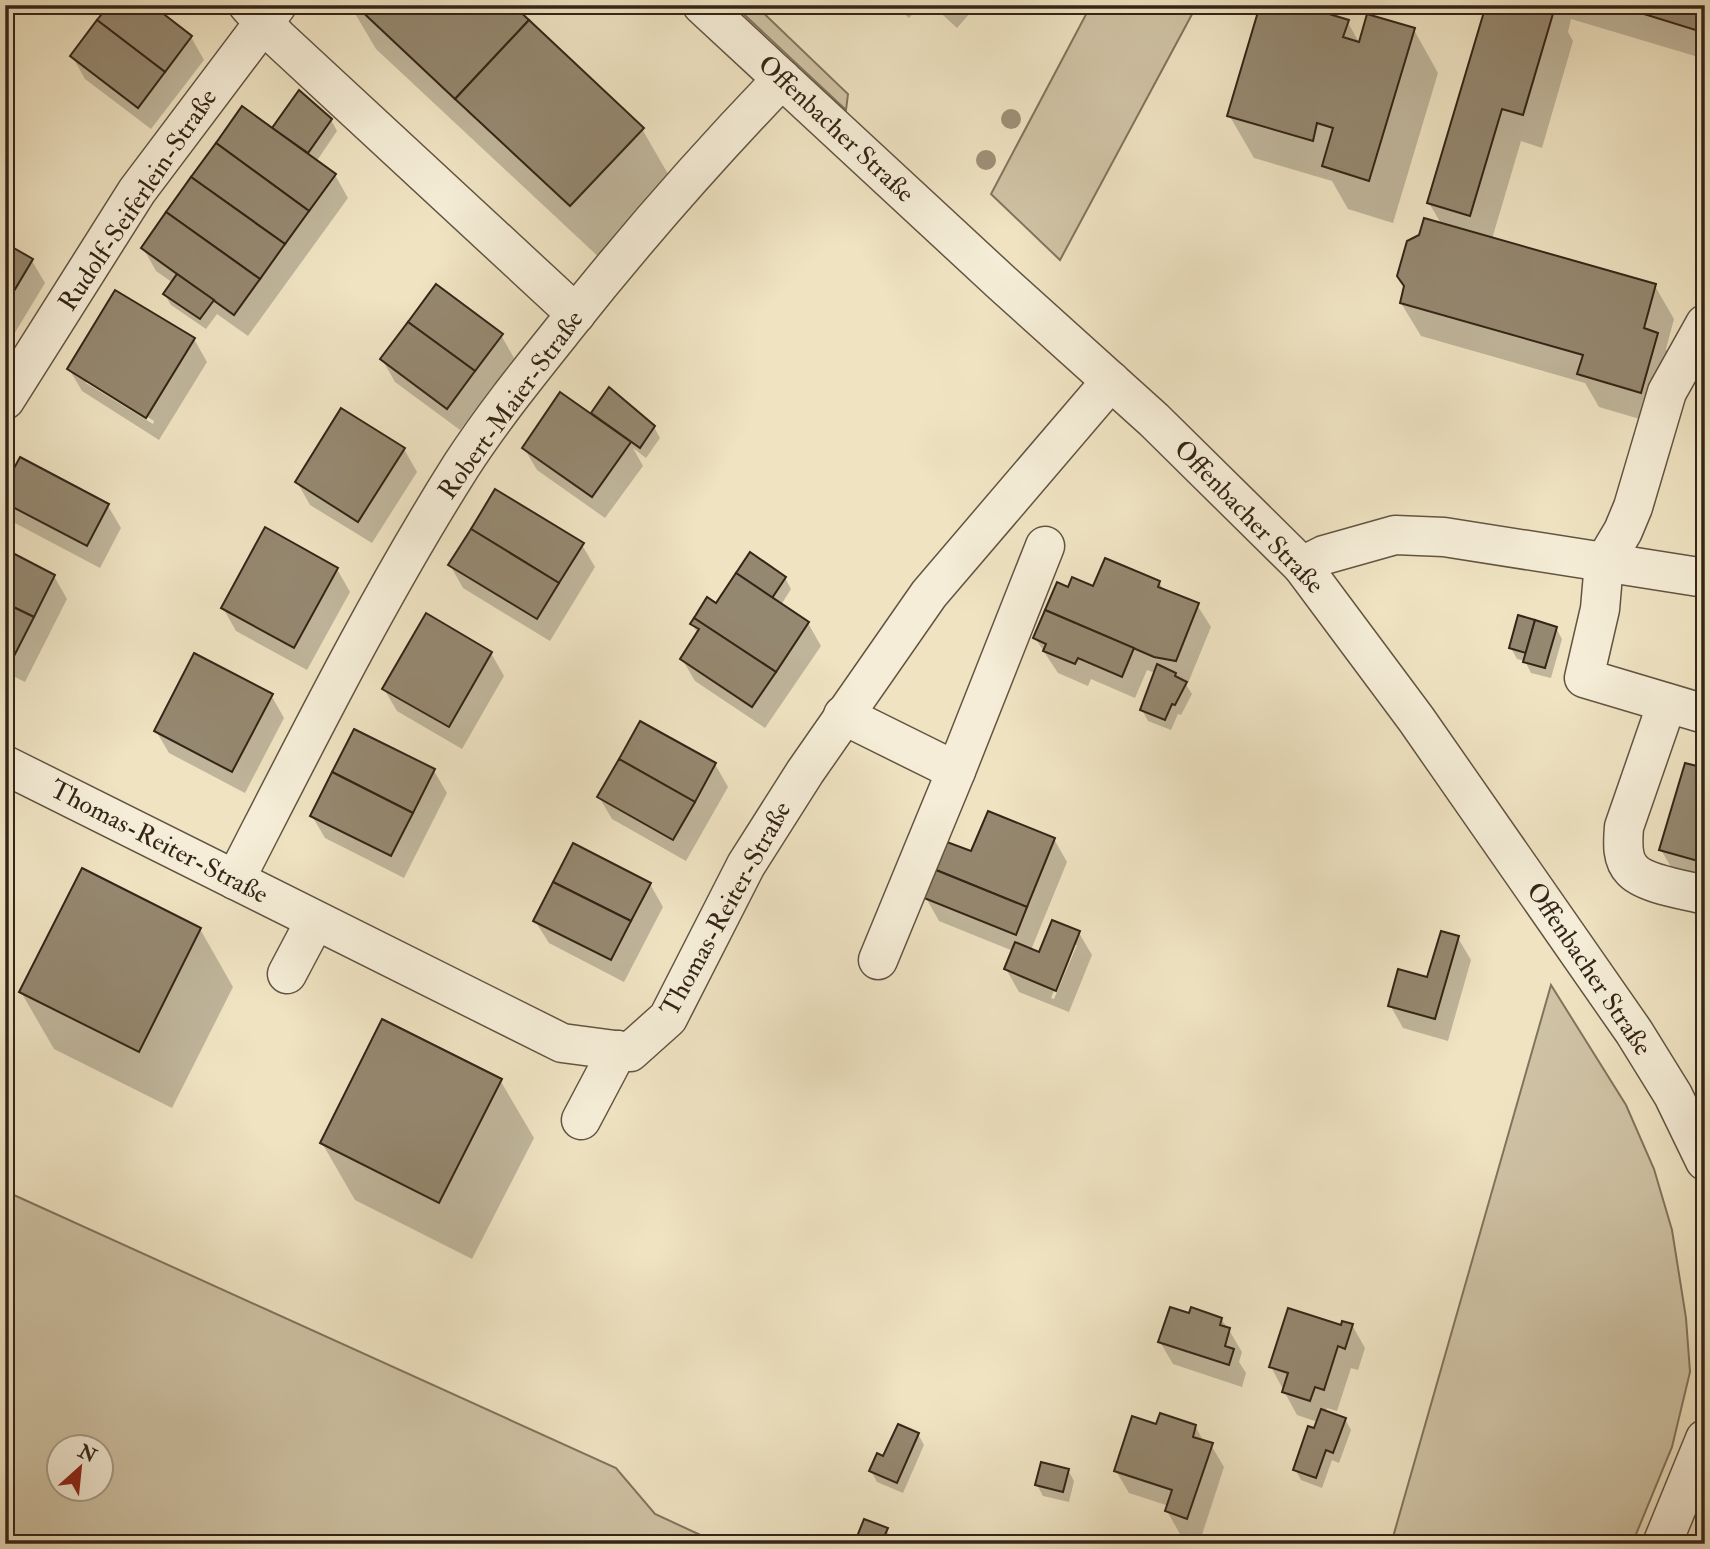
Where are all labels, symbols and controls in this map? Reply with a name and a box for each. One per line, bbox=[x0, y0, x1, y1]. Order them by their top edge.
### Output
street label: Offenbacher Straße bbox=[751, 48, 921, 210]
street label: Rudolf-Seiferlein-Straße bbox=[52, 83, 224, 317]
street label: Robert-Maier-Straße bbox=[432, 304, 590, 506]
street label: Offenbacher Straße bbox=[1167, 433, 1331, 601]
street label: Thomas-Reiter-Straße bbox=[45, 773, 273, 911]
street label: Thomas-Reiter-Straße bbox=[654, 796, 798, 1022]
street label: Offenbacher Straße bbox=[1519, 876, 1659, 1062]
north arrow bbox=[46, 1434, 116, 1504]
text: N bbox=[73, 1439, 101, 1469]

